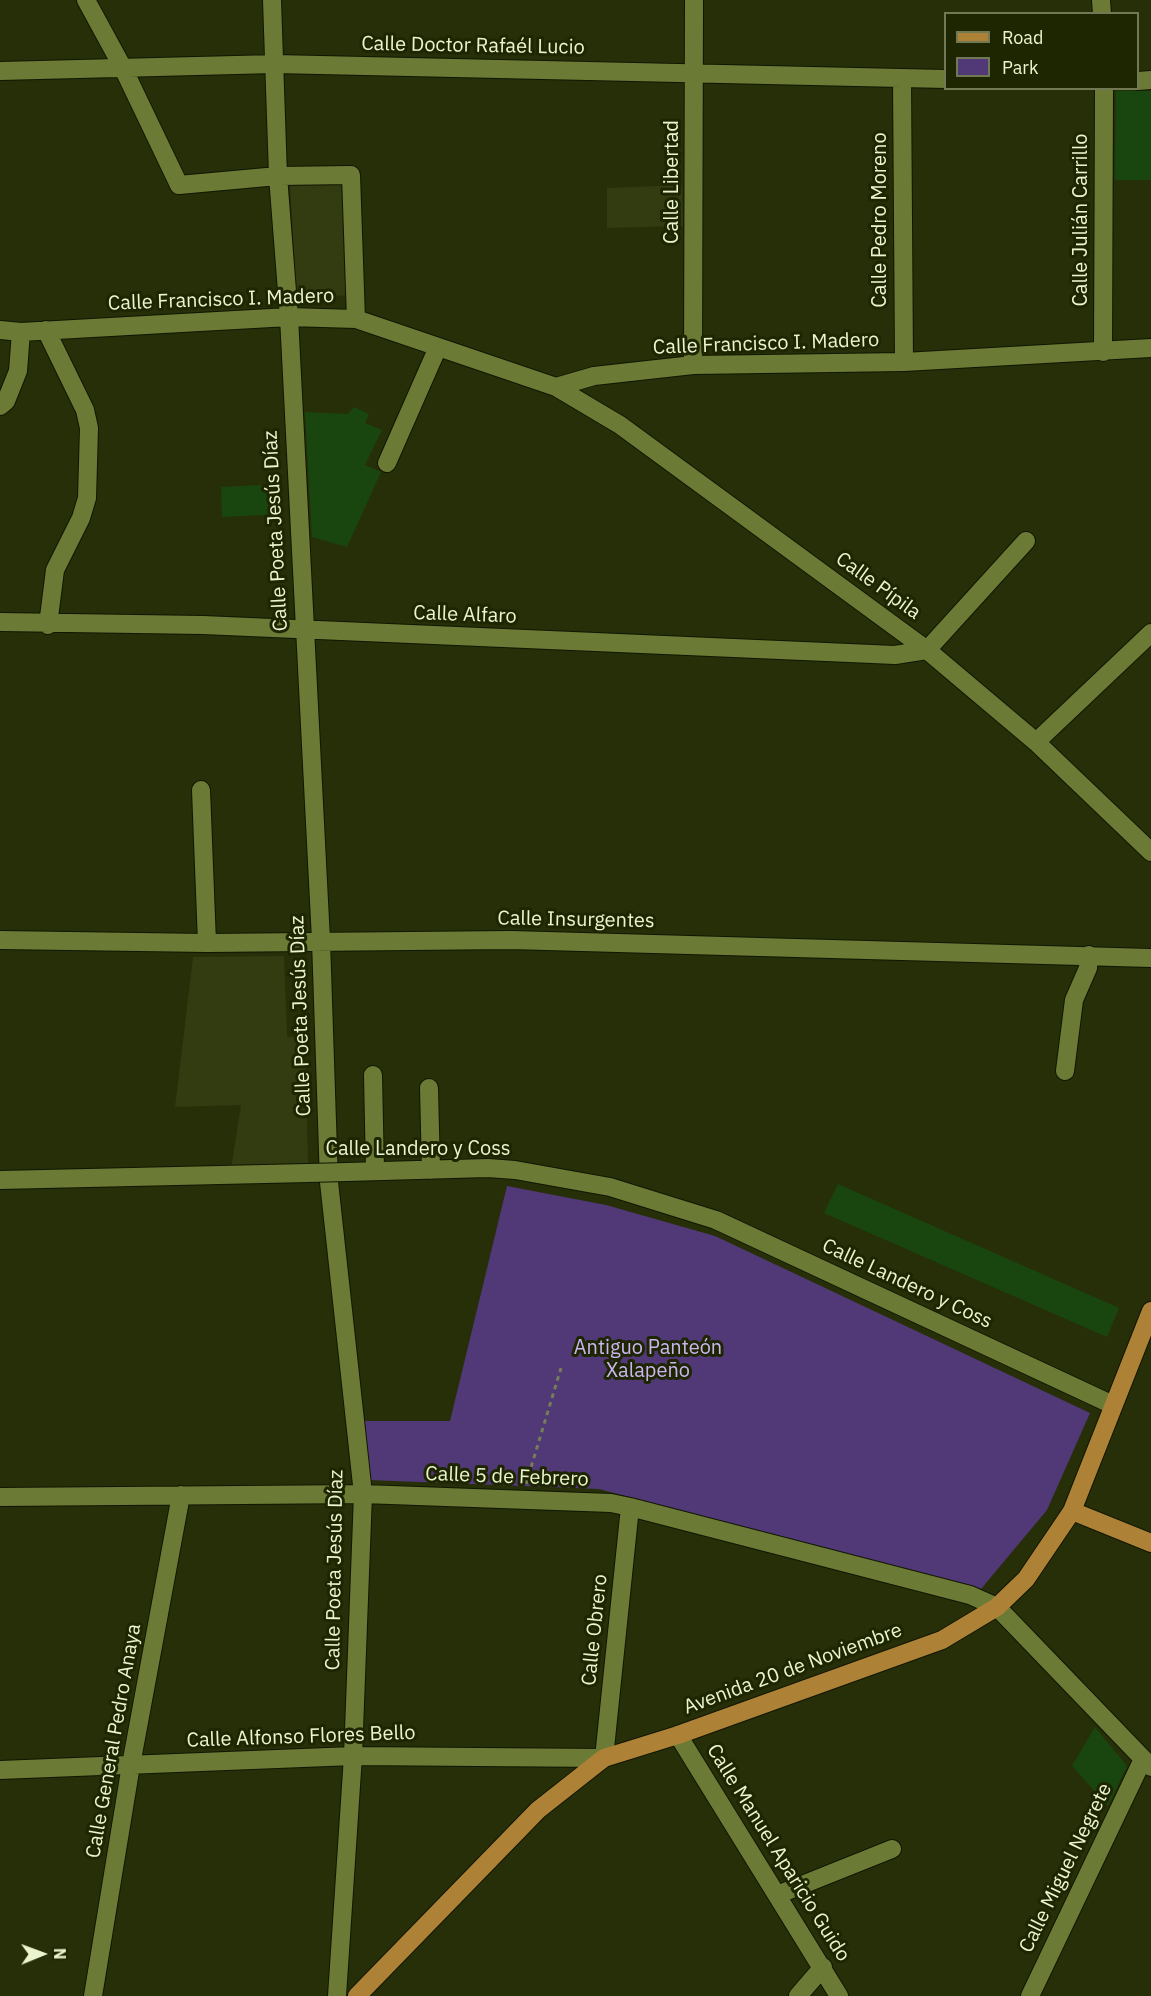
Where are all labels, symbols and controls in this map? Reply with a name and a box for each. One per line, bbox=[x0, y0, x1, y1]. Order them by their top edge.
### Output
legend bbox=[944, 12, 1139, 90]
text: Road bbox=[1002, 26, 1043, 49]
street label: Calle Doctor Rafaél Lucio bbox=[361, 32, 585, 60]
text: Park bbox=[1002, 56, 1038, 79]
street label: Calle Libertad bbox=[660, 120, 684, 244]
street label: Calle Pedro Moreno bbox=[868, 132, 892, 308]
street label: Calle Julián Carrillo bbox=[1069, 133, 1093, 307]
street label: Calle Francisco I. Madero bbox=[107, 284, 335, 316]
street label: Calle Francisco I. Madero bbox=[652, 328, 880, 360]
street label: Calle Poeta Jesús Díaz bbox=[259, 430, 293, 632]
street label: Calle Pípila bbox=[831, 547, 925, 625]
street label: Calle Alfaro bbox=[413, 601, 517, 629]
street label: Calle Insurgentes bbox=[497, 907, 655, 933]
street label: Calle Poeta Jesús Díaz bbox=[285, 915, 317, 1117]
street label: Calle Landero y Coss bbox=[325, 1137, 511, 1161]
street label: Calle Landero y Coss bbox=[818, 1234, 996, 1334]
park label: Antiguo Panteón Xalapeño bbox=[574, 1336, 722, 1383]
street label: Calle 5 de Febrero bbox=[425, 1462, 589, 1492]
street label: Calle Poeta Jesús Díaz bbox=[321, 1469, 349, 1671]
street label: Calle Obrero bbox=[577, 1573, 613, 1687]
street label: Avenida 20 de Noviembre bbox=[680, 1618, 906, 1720]
street label: Calle General Pedro Anaya bbox=[82, 1622, 146, 1860]
street label: Calle Alfonso Flores Bello bbox=[186, 1721, 416, 1753]
street label: Calle Manuel Aparicio Guido bbox=[701, 1740, 855, 1966]
street label: Calle Miguel Negrete bbox=[1015, 1779, 1117, 1957]
north arrow bbox=[12, 1924, 72, 1984]
text: N bbox=[50, 1948, 70, 1960]

